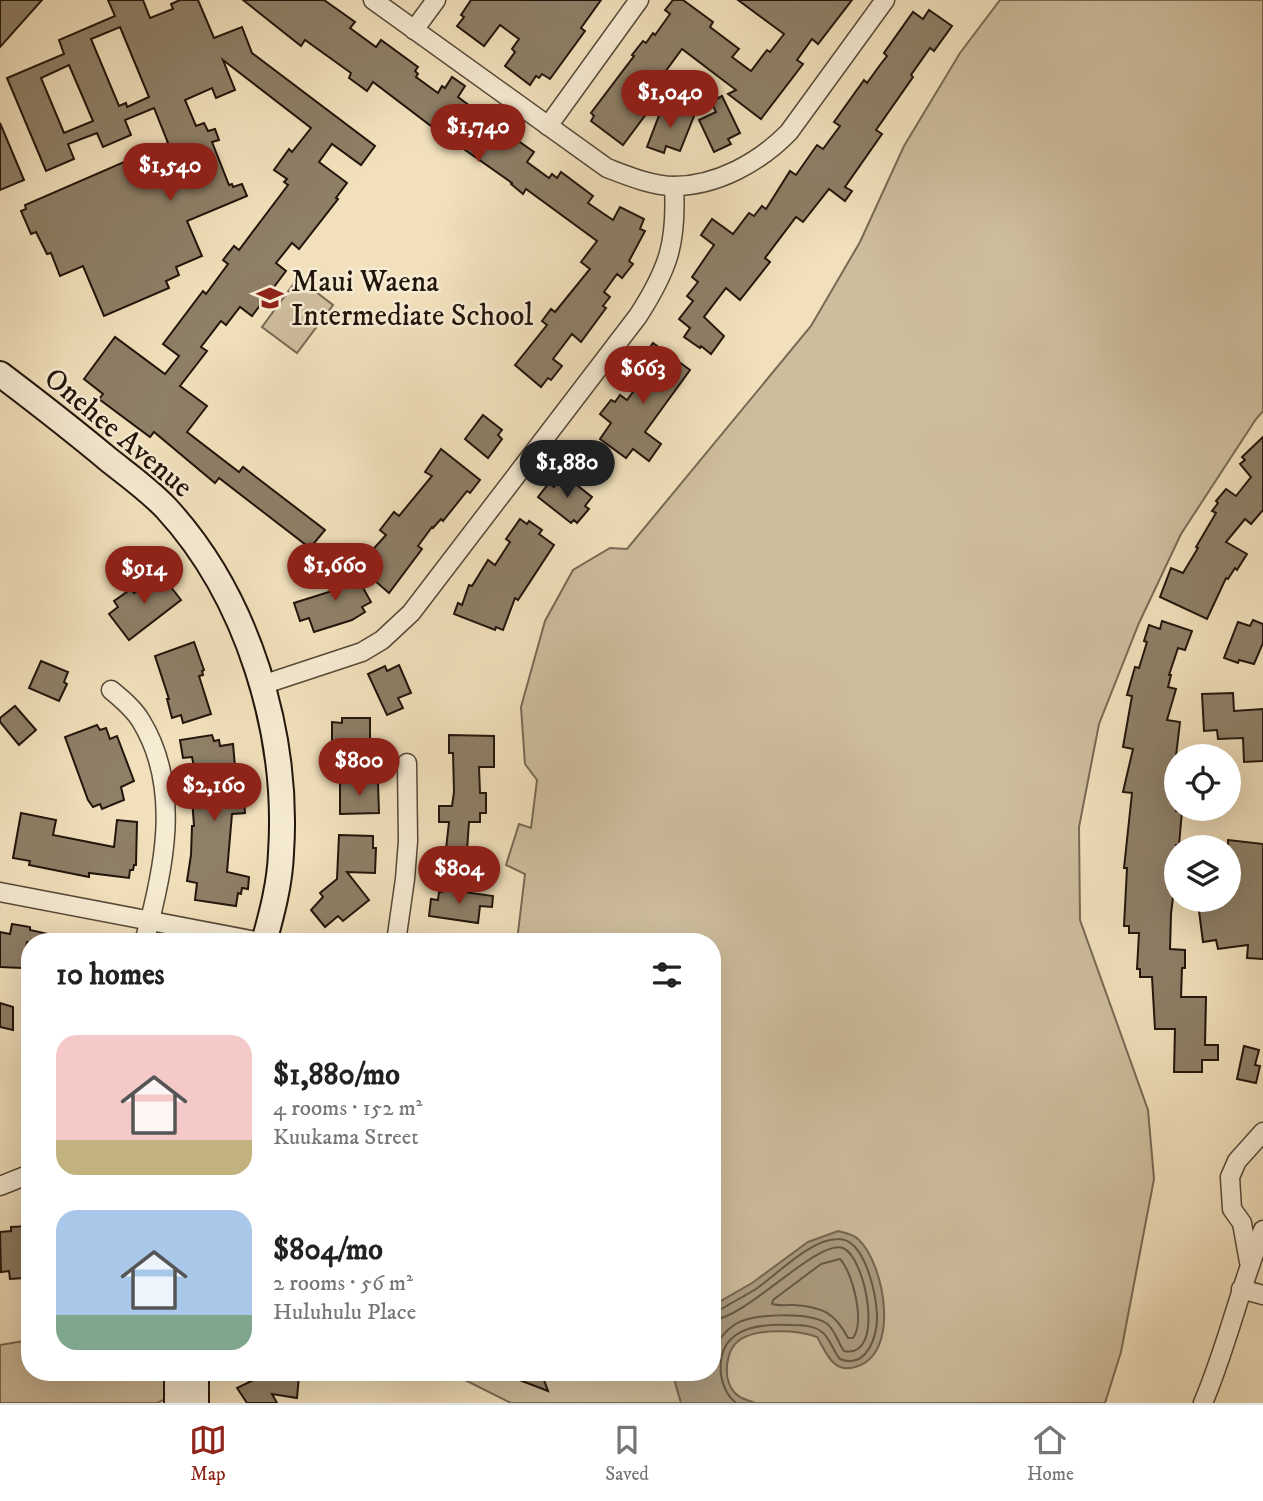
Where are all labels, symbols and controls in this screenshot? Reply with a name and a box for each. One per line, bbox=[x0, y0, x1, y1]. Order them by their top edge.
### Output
pin: $1,040 bbox=[613, 71, 727, 130]
text: $1,040 bbox=[637, 78, 703, 107]
pin: $1,740 bbox=[421, 104, 535, 164]
text: $1,740 bbox=[446, 112, 510, 141]
pin: $1,540 bbox=[113, 144, 227, 203]
text: $1,540 bbox=[139, 151, 201, 180]
place label: Maui Waena Intermediate School bbox=[291, 264, 533, 335]
school or university icon: Maui Waena Intermediate School bbox=[255, 283, 285, 313]
pin: $663 bbox=[602, 346, 684, 406]
text: $663 bbox=[620, 354, 666, 383]
street label: Onehee Avenue bbox=[36, 360, 200, 506]
pin: $1,880 bbox=[510, 440, 624, 500]
text: $1,880 bbox=[536, 448, 598, 477]
pin: $1,660 bbox=[278, 544, 392, 603]
pin: $914 bbox=[103, 546, 185, 606]
text: $1,660 bbox=[303, 551, 367, 580]
text: $914 bbox=[121, 554, 167, 583]
pin: $800 bbox=[318, 738, 400, 798]
map controls bbox=[1164, 744, 1241, 912]
button: locate bbox=[1164, 744, 1241, 821]
text: $800 bbox=[335, 746, 383, 775]
pin: $2,160 bbox=[157, 764, 271, 823]
text: $2,160 bbox=[183, 771, 246, 800]
button: layers bbox=[1164, 835, 1241, 912]
pin: $804 bbox=[418, 846, 500, 906]
text: $804 bbox=[434, 854, 484, 883]
icon: filters bbox=[648, 956, 686, 994]
text: 10 homes bbox=[56, 957, 165, 994]
text: $1,880/mo bbox=[273, 1057, 400, 1094]
icon: home bbox=[112, 1063, 196, 1147]
text: 4 rooms · 152 m² bbox=[273, 1094, 422, 1123]
text: Kuukama Street bbox=[273, 1123, 419, 1152]
text: $804/mo bbox=[273, 1232, 383, 1269]
icon: home bbox=[112, 1238, 196, 1322]
text: 2 rooms · 56 m² bbox=[273, 1269, 413, 1298]
text: Huluhulu Place bbox=[273, 1298, 416, 1327]
tab: Map bbox=[189, 1421, 227, 1486]
tab: Saved bbox=[605, 1421, 649, 1486]
tab: Home bbox=[1027, 1421, 1074, 1486]

